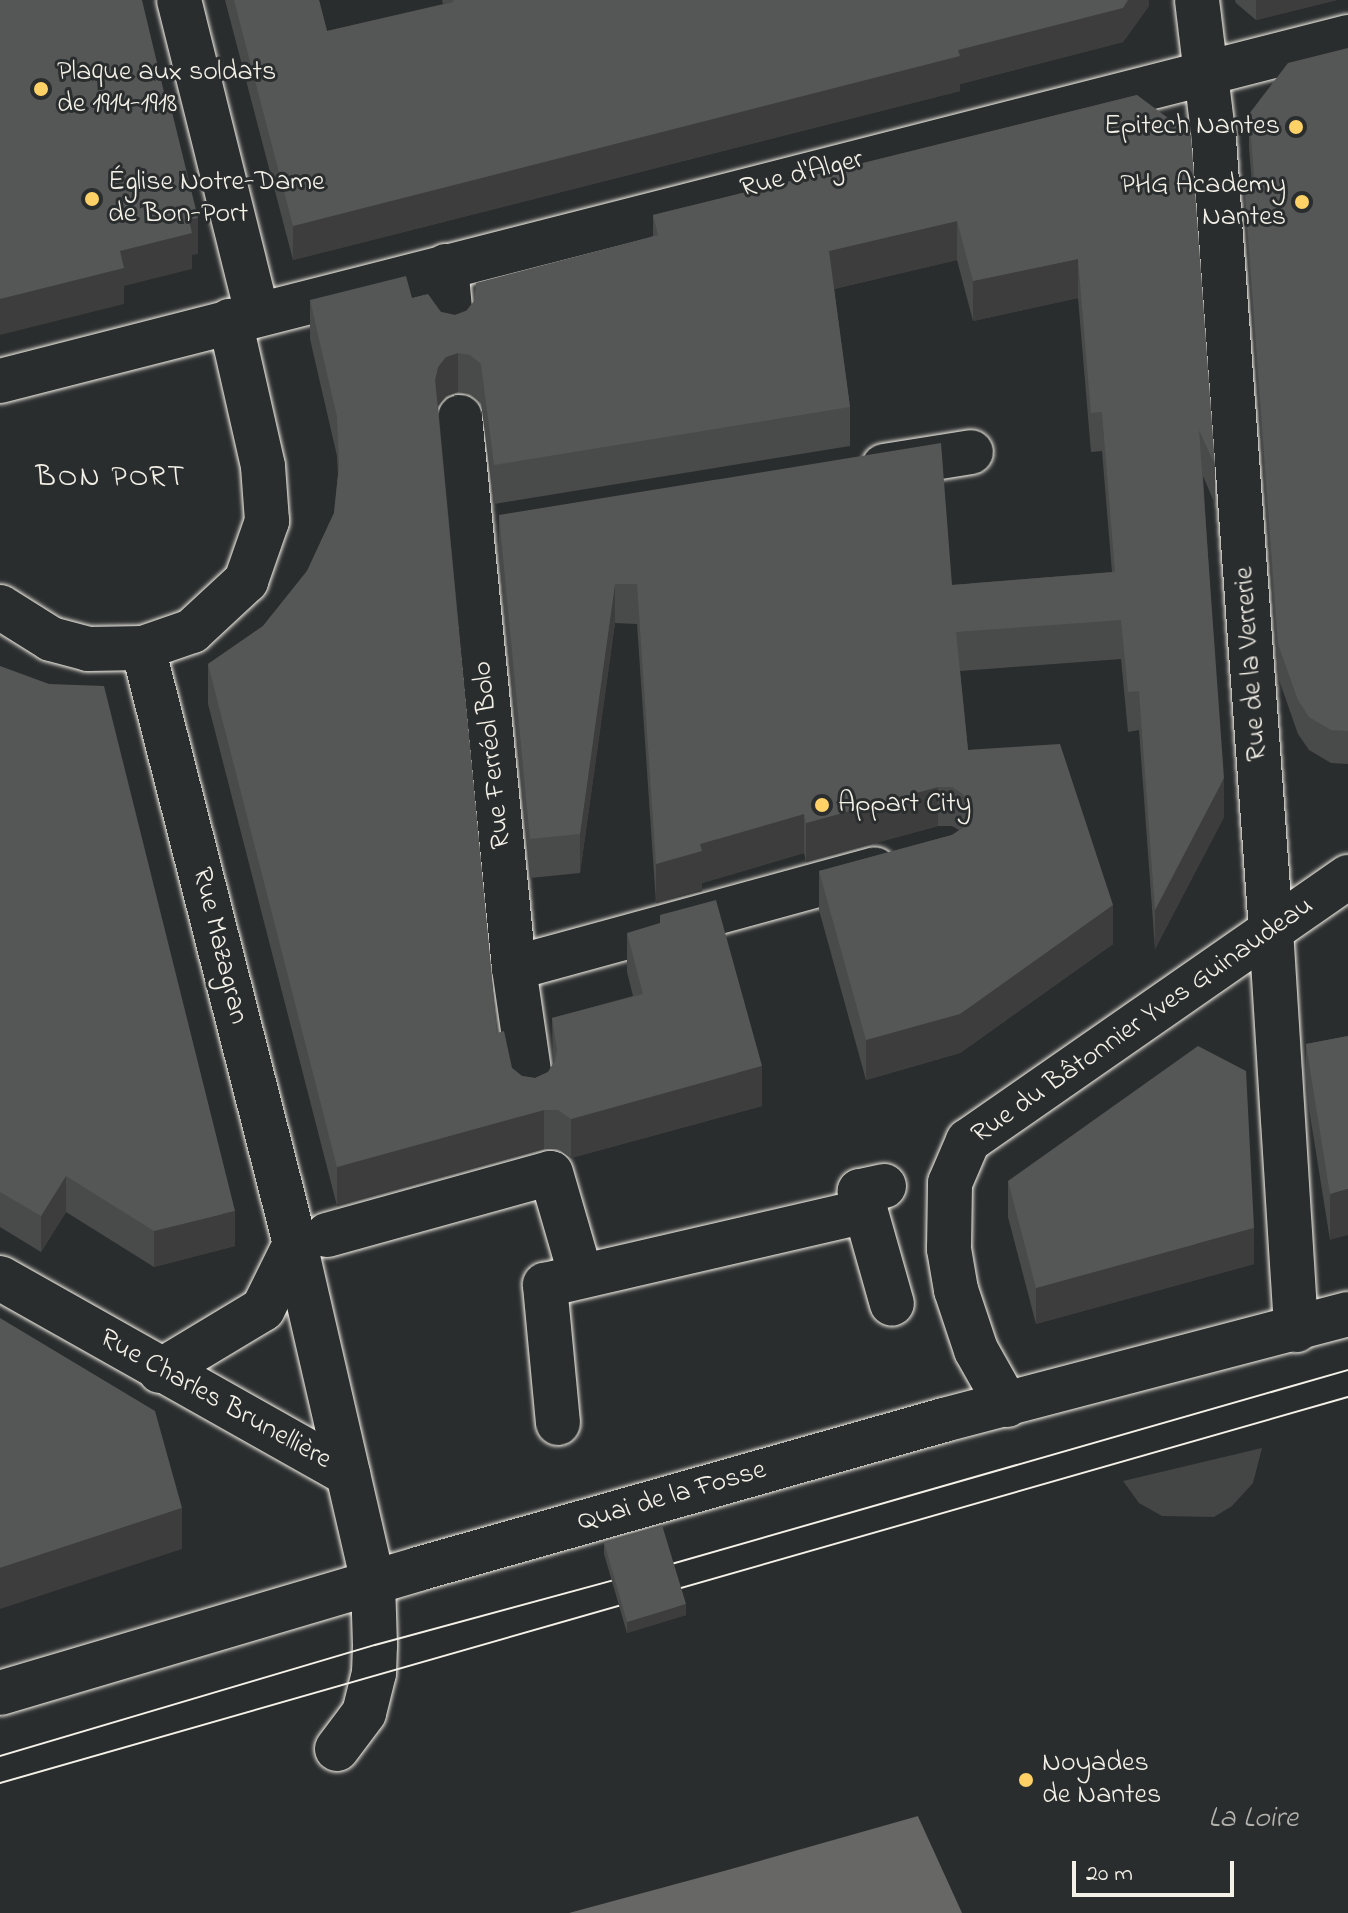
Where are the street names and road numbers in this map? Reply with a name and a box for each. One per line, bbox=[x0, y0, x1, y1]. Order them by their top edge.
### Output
street label: Rue d'Alger bbox=[737, 144, 867, 206]
street label: Rue de la Verrerie bbox=[1228, 566, 1276, 762]
street label: Rue Ferréol Bolo bbox=[466, 659, 520, 851]
street label: Rue Mazagran bbox=[183, 864, 255, 1028]
street label: Rue du Bâtonnier Yves Guinaudeau bbox=[966, 890, 1320, 1152]
street label: Rue Charles Brunellière bbox=[93, 1322, 337, 1478]
street label: Quai de la Fosse bbox=[574, 1454, 770, 1540]

